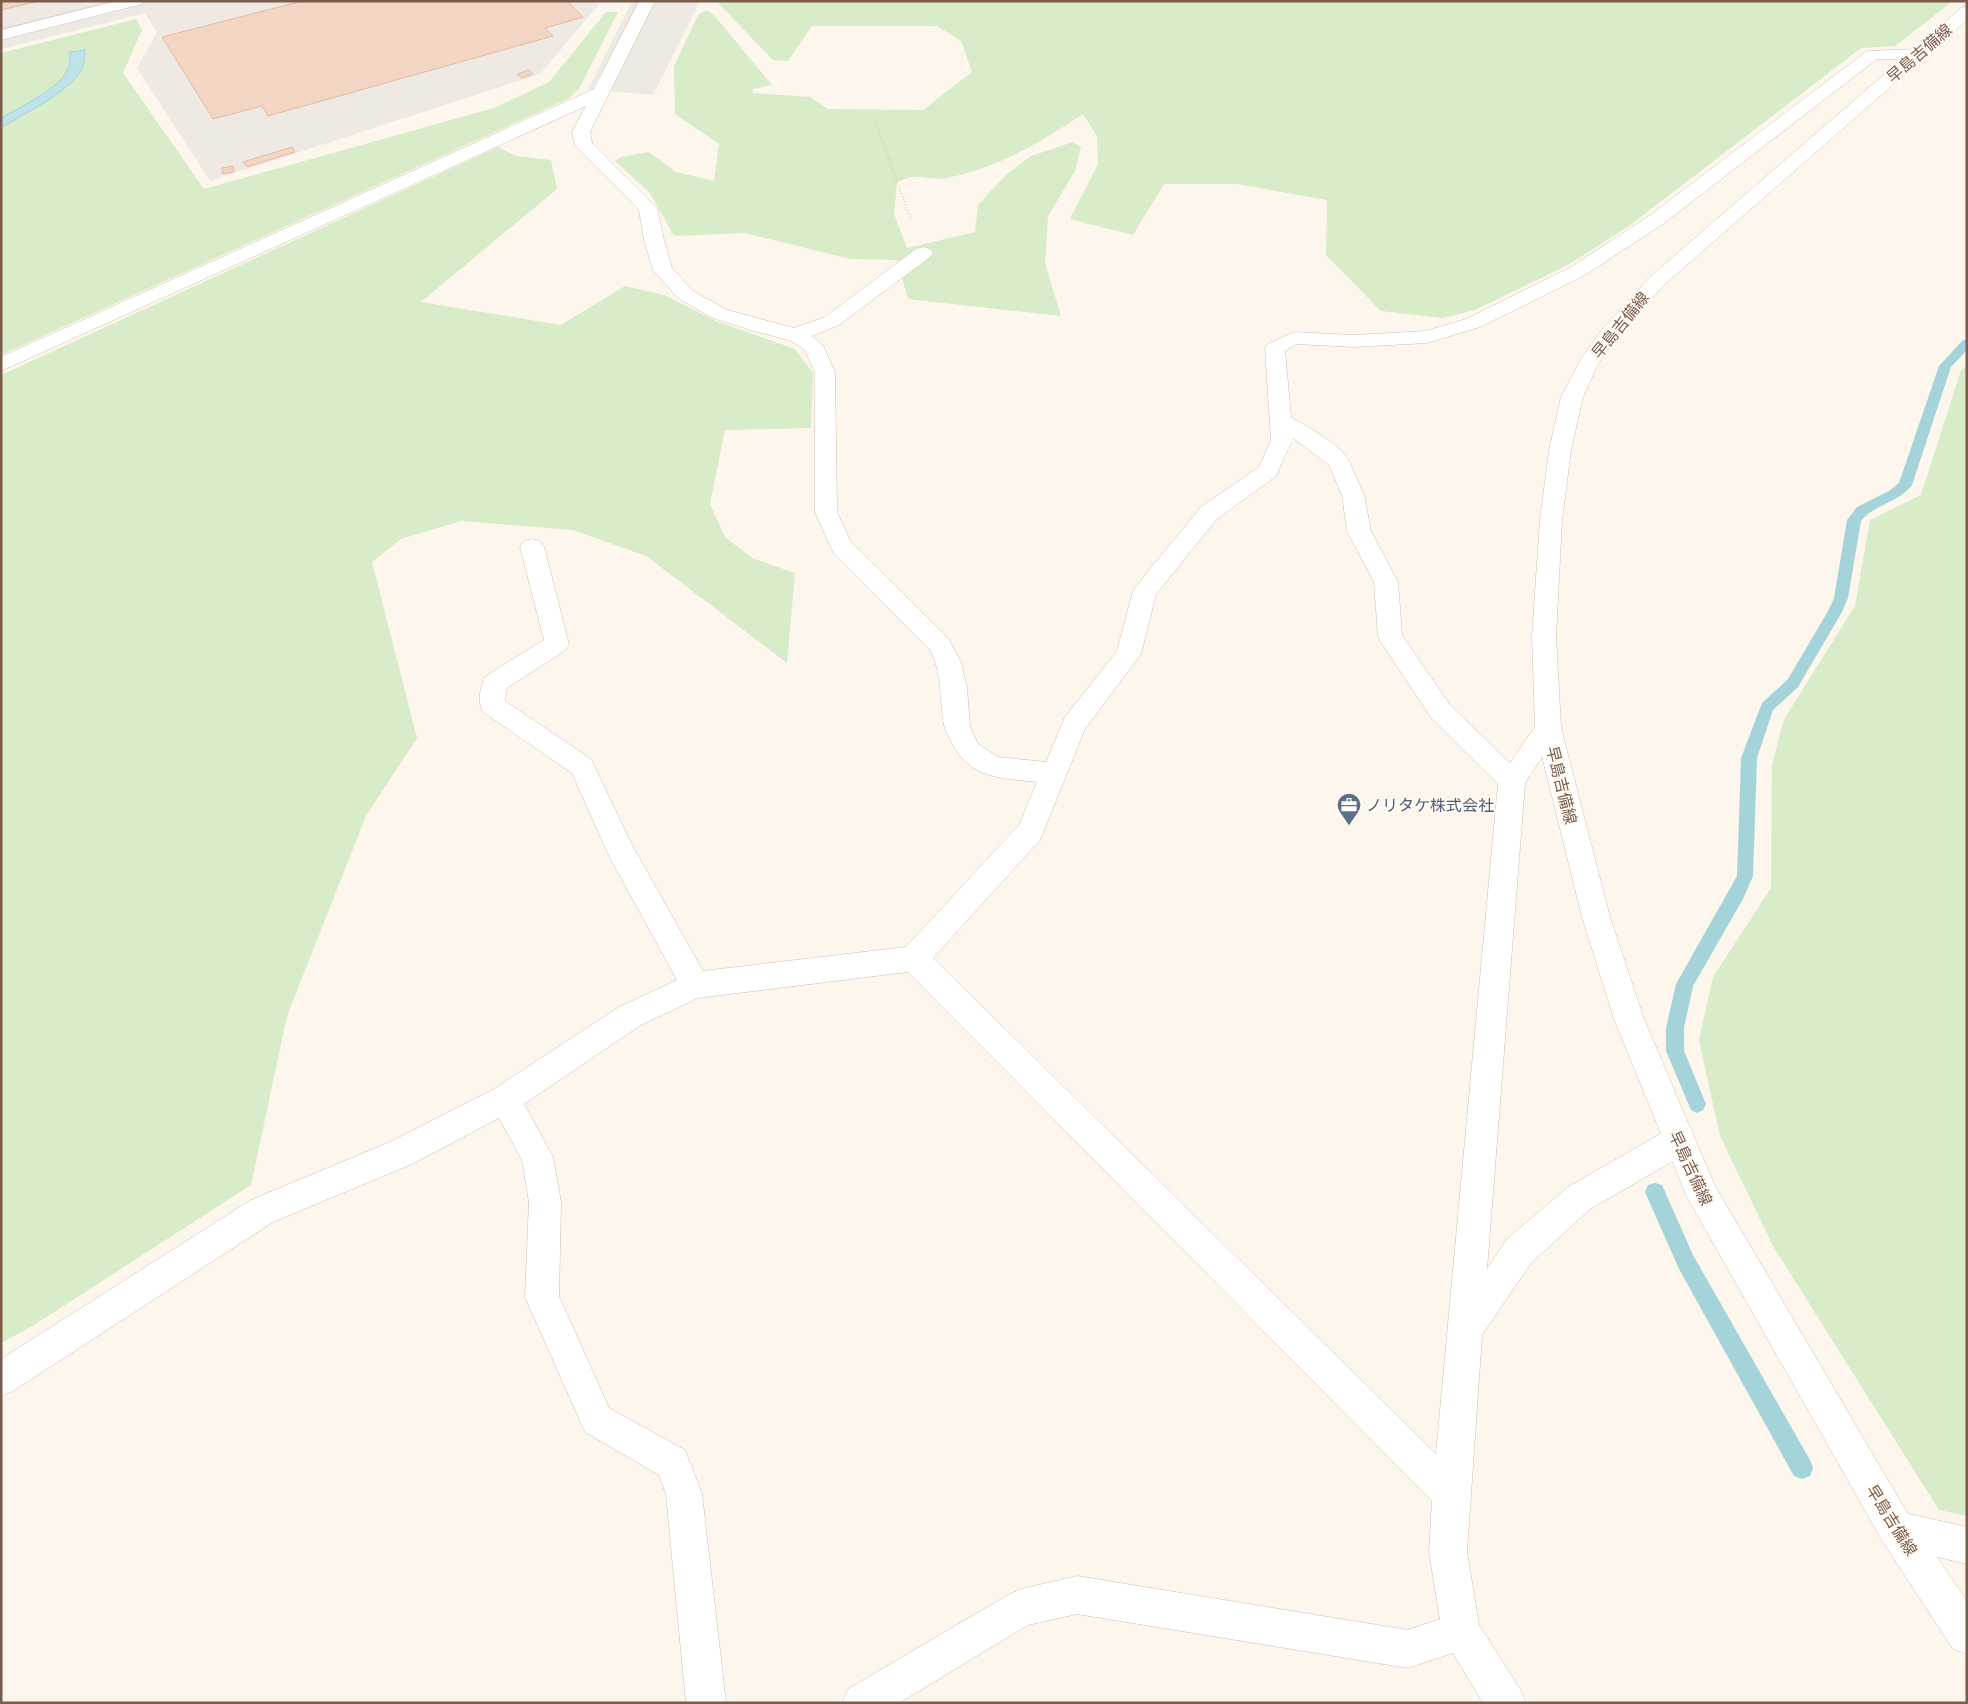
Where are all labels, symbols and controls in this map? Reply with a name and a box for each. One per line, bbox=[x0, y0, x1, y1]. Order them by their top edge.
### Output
street label: 早島吉備線 bbox=[1884, 21, 1956, 88]
street label: 早島吉備線 bbox=[1589, 289, 1654, 363]
street label: 早島吉備線 bbox=[1542, 744, 1579, 826]
office icon: ノリタケ株式会社 bbox=[1336, 792, 1362, 826]
place label: ノリタケ株式会社 bbox=[1366, 797, 1494, 816]
street label: 早島吉備線 bbox=[1664, 1128, 1715, 1209]
street label: 早島吉備線 bbox=[1861, 1482, 1920, 1560]

